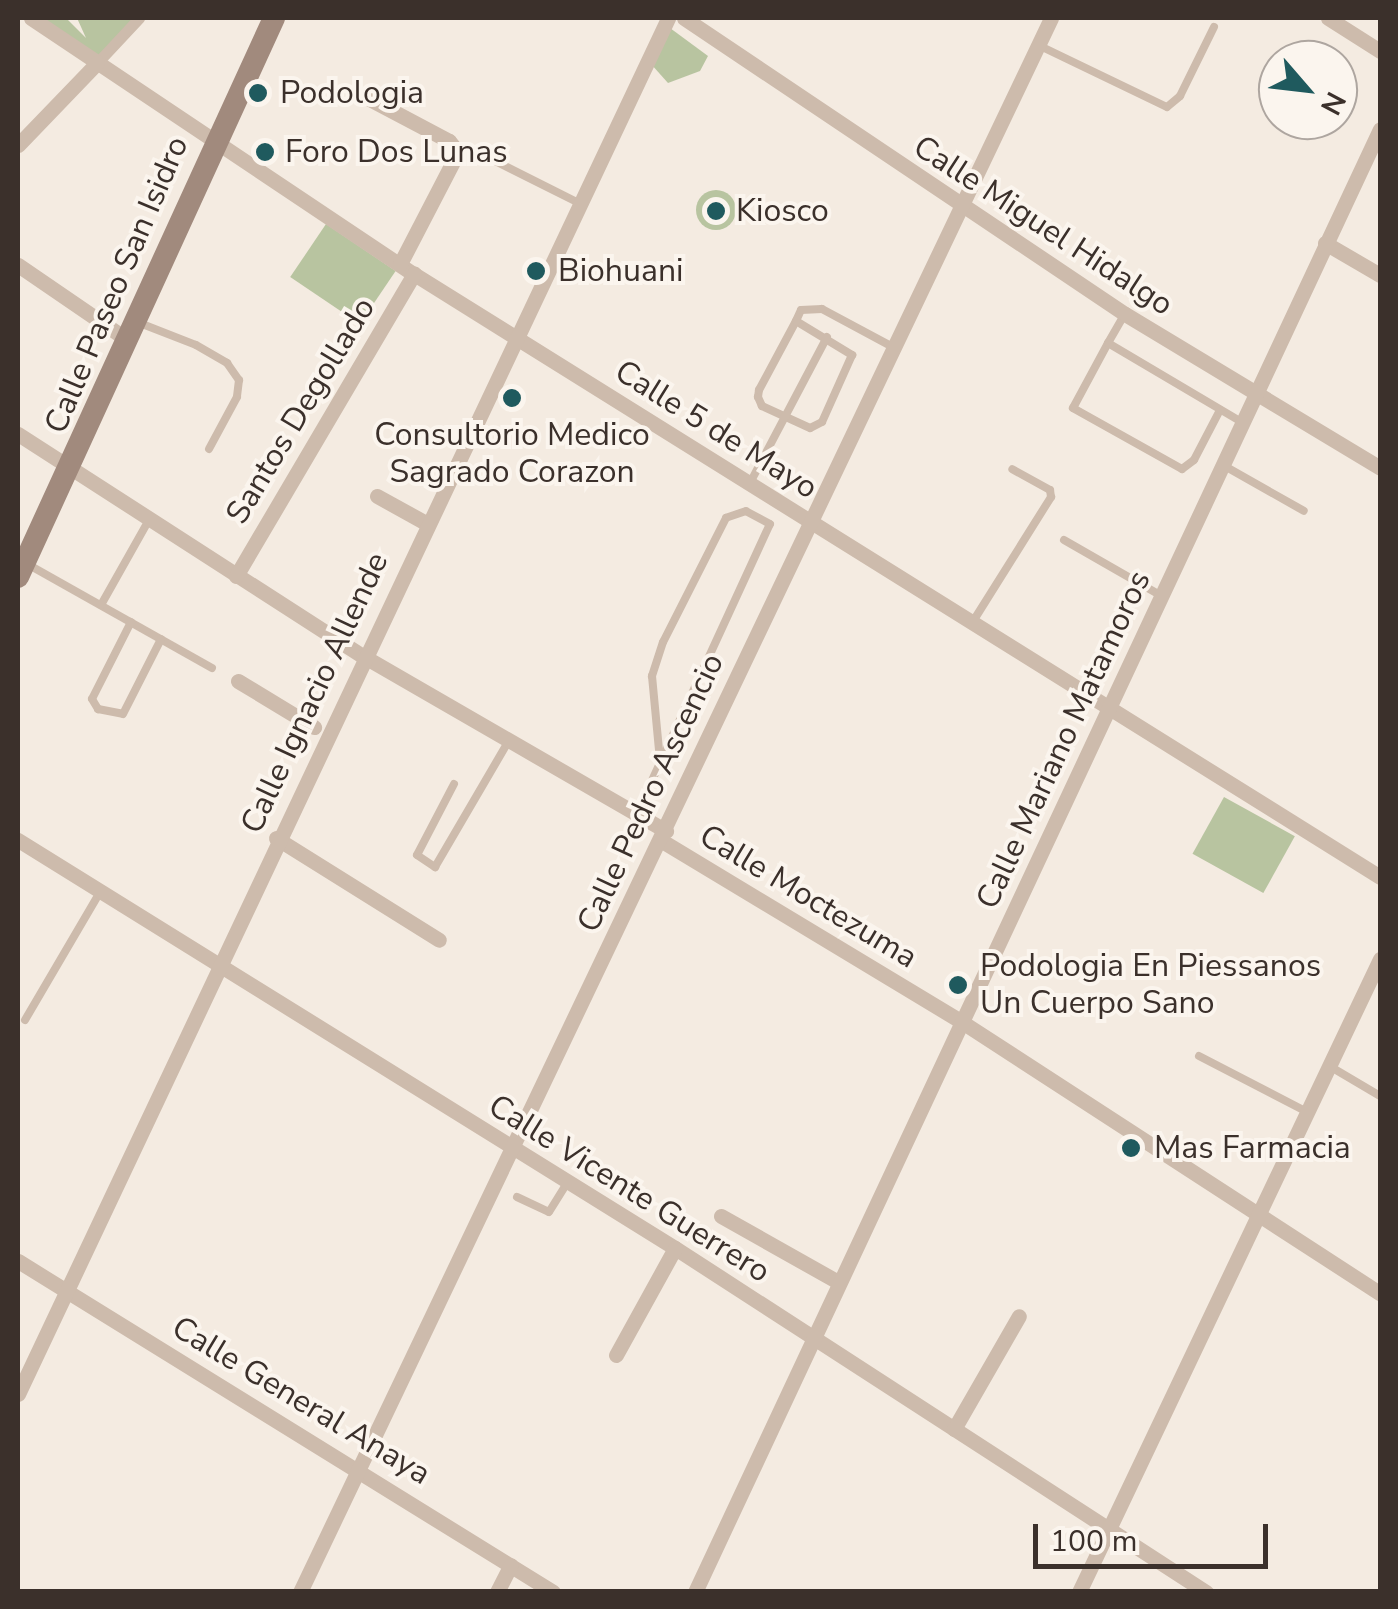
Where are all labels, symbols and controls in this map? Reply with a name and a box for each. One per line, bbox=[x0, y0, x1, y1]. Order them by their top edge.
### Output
north arrow bbox=[1258, 40, 1358, 140]
place label: Podologia bbox=[280, 74, 424, 112]
marker: Podologia bbox=[245, 80, 271, 106]
text: N bbox=[1311, 85, 1354, 121]
street label: Calle Miguel Hidalgo bbox=[906, 128, 1180, 324]
street label: Calle Paseo San Isidro bbox=[37, 131, 197, 439]
place label: Foro Dos Lunas bbox=[285, 133, 508, 171]
marker: Foro Dos Lunas bbox=[254, 141, 276, 163]
place label: Kiosco bbox=[736, 192, 829, 230]
marker: Kiosco bbox=[705, 200, 727, 222]
place label: Biohuani bbox=[558, 252, 684, 290]
marker: Biohuani bbox=[523, 258, 549, 284]
street label: Santos Degollado bbox=[218, 291, 384, 531]
street label: Calle 5 de Mayo bbox=[608, 352, 824, 508]
marker: Consultorio Medico Sagrado Corazon bbox=[499, 385, 525, 411]
place label: Consultorio Medico Sagrado Corazon bbox=[374, 417, 650, 492]
street label: Calle Ignacio Allende bbox=[233, 547, 397, 839]
street label: Calle Mariano Matamoros bbox=[969, 565, 1159, 915]
street label: Calle Pedro Ascencio bbox=[570, 648, 732, 938]
street label: Calle Moctezuma bbox=[692, 817, 924, 977]
place label: Podologia En Piessanos Un Cuerpo Sano bbox=[980, 948, 1321, 1023]
marker: Podologia En Piessanos Un Cuerpo Sano bbox=[945, 972, 971, 998]
street label: Calle Vicente Guerrero bbox=[481, 1087, 777, 1291]
place label: Mas Farmacia bbox=[1154, 1129, 1351, 1167]
marker: Mas Farmacia bbox=[1118, 1135, 1144, 1161]
street label: Calle General Anaya bbox=[165, 1309, 437, 1493]
scale bar bbox=[1038, 1504, 1273, 1566]
text: 100 m bbox=[1050, 1521, 1137, 1562]

